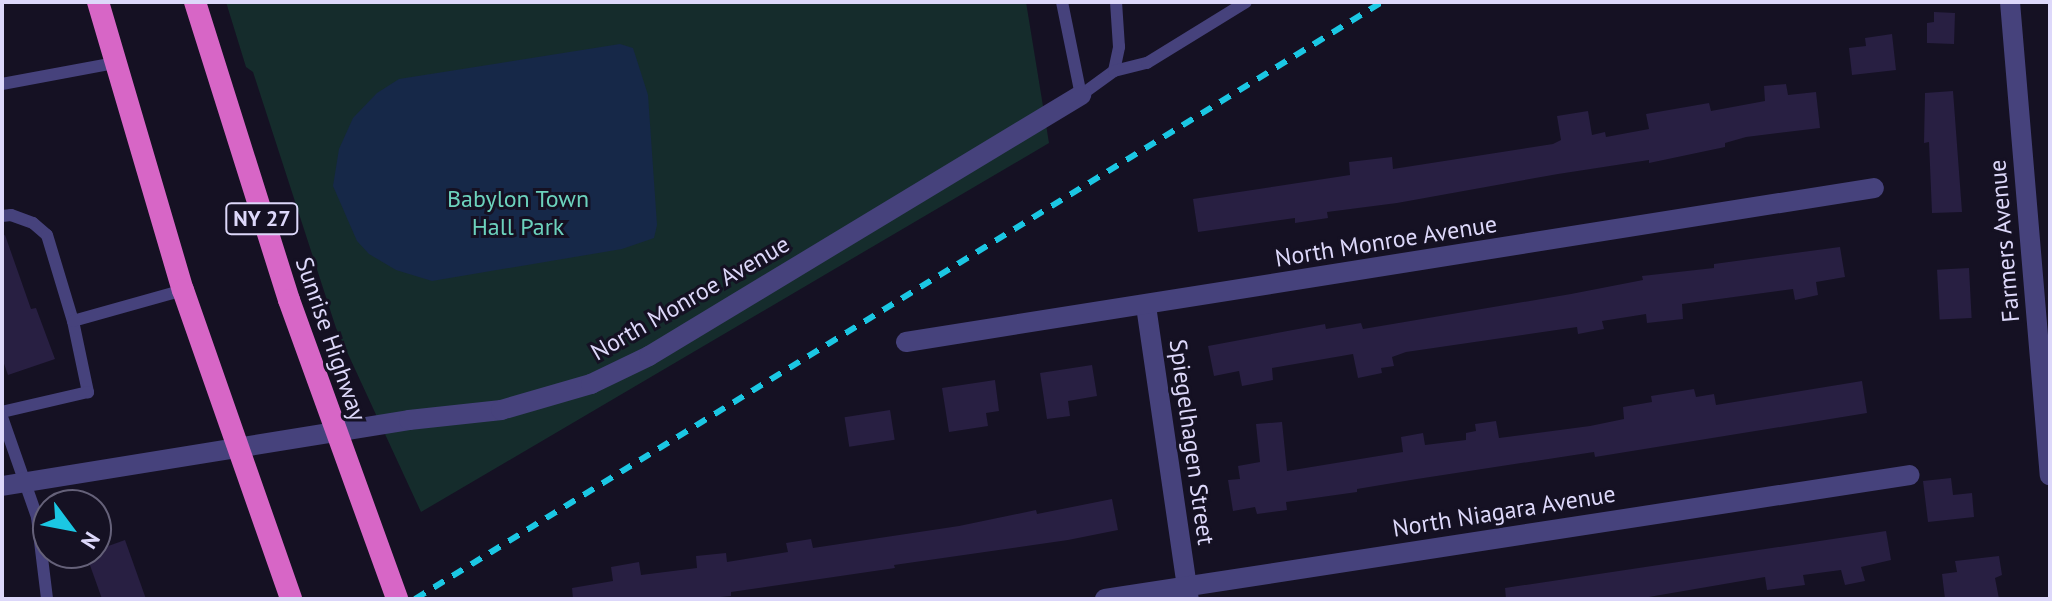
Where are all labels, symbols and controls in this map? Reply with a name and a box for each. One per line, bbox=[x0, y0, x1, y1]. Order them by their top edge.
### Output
street label: Farmers Avenue bbox=[1983, 158, 2025, 324]
park label: Babylon Town Hall Park bbox=[447, 185, 589, 241]
road number: NY 27 bbox=[224, 201, 300, 237]
street label: North Monroe Avenue bbox=[1273, 209, 1499, 273]
street label: North Monroe Avenue bbox=[585, 229, 795, 367]
street label: Sunrise Highway bbox=[289, 253, 373, 425]
street label: Spiegelhagen Street bbox=[1163, 337, 1221, 547]
street label: North Niagara Avenue bbox=[1390, 479, 1618, 543]
north arrow bbox=[32, 489, 112, 569]
text: N bbox=[75, 527, 106, 554]

